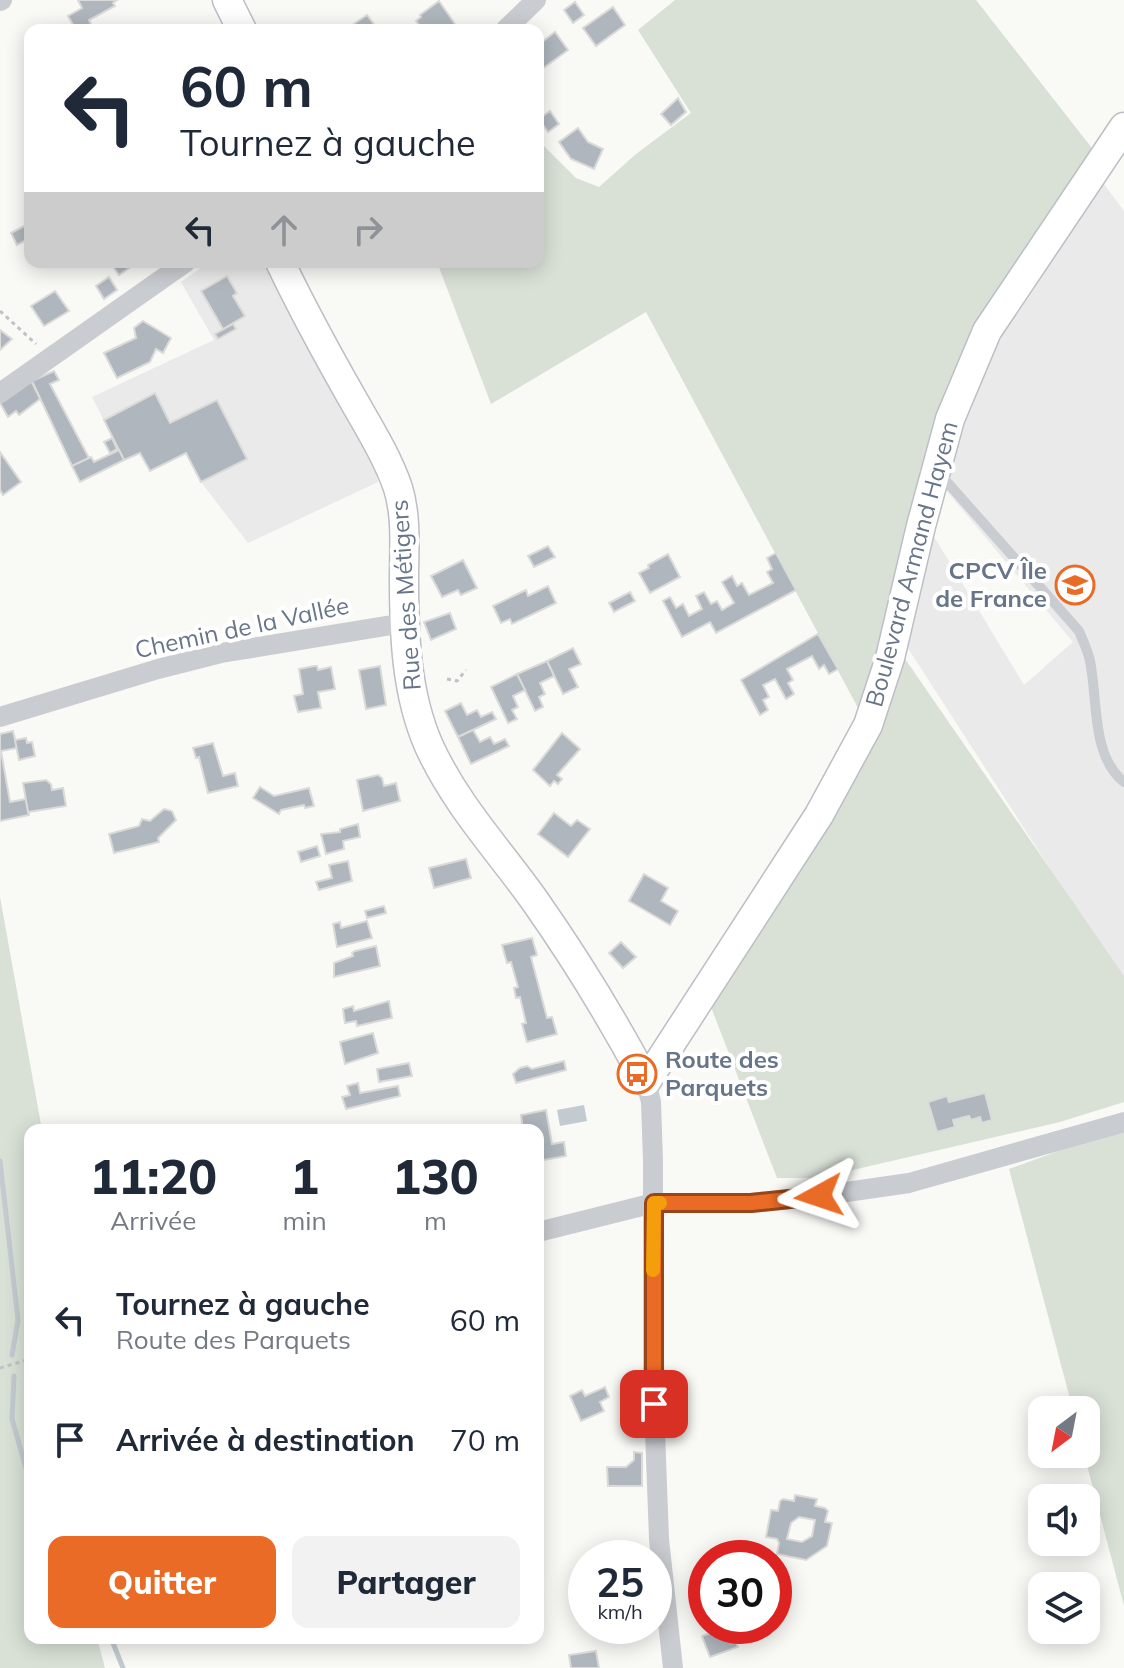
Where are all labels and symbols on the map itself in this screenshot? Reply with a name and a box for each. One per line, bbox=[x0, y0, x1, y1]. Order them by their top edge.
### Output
street label: Boulevard Armand Hayem bbox=[858, 418, 964, 710]
street label: Rue des Métigers bbox=[383, 499, 427, 691]
place label: CPCV Île de France bbox=[935, 555, 1047, 613]
school or university icon: CPCV Île de France bbox=[1054, 564, 1096, 606]
street label: Chemin de la Vallée bbox=[132, 590, 352, 664]
place label: Route des Parquets bbox=[665, 1044, 779, 1102]
bus stop icon: Route des Parquets bbox=[616, 1053, 658, 1095]
position arrow bbox=[777, 1154, 861, 1238]
pin bbox=[620, 1370, 688, 1438]
north arrow bbox=[1028, 1396, 1100, 1468]
speed limit sign: 30 bbox=[688, 1540, 792, 1644]

